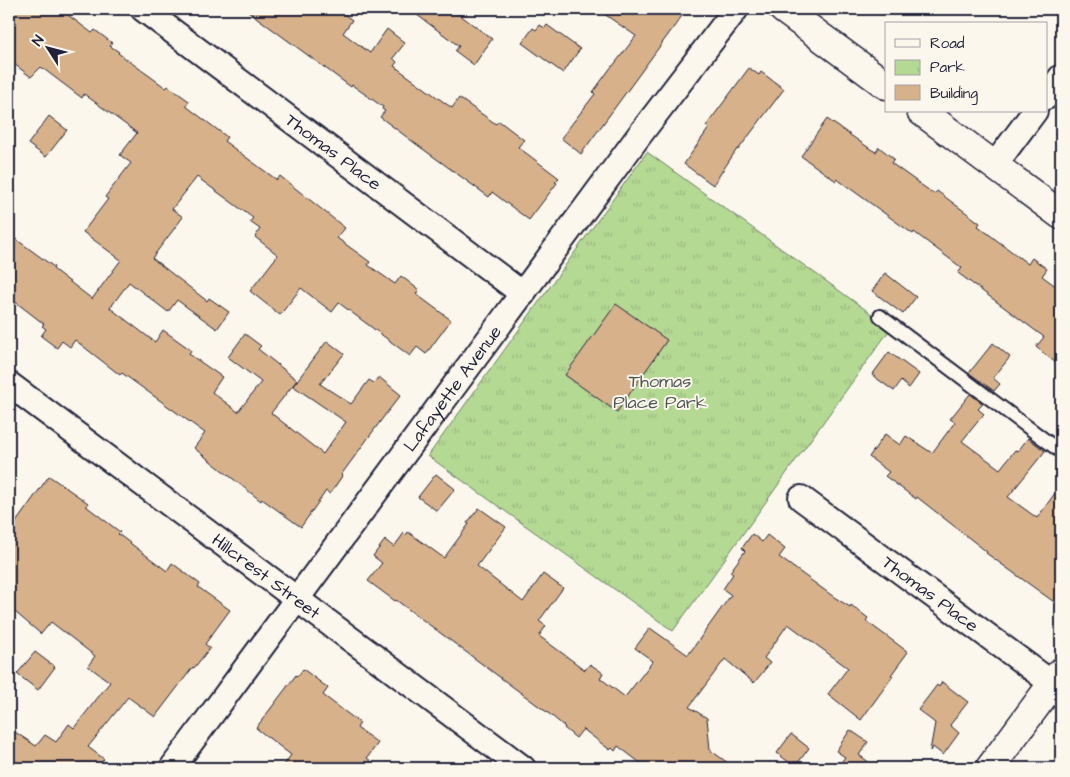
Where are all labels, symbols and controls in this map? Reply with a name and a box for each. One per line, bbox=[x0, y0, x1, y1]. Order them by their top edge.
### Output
north arrow bbox=[22, 22, 72, 72]
legend bbox=[885, 22, 1048, 112]
text: N bbox=[28, 31, 49, 50]
text: Road bbox=[930, 33, 965, 54]
text: Park bbox=[930, 57, 965, 78]
text: Building bbox=[930, 83, 978, 105]
street label: Thomas Place bbox=[280, 107, 387, 196]
street label: Lafayette Avenue bbox=[397, 320, 508, 457]
park label: Thomas Place Park bbox=[613, 369, 707, 415]
street label: Hillcrest Street bbox=[207, 527, 326, 625]
street label: Thomas Place bbox=[877, 550, 984, 638]

